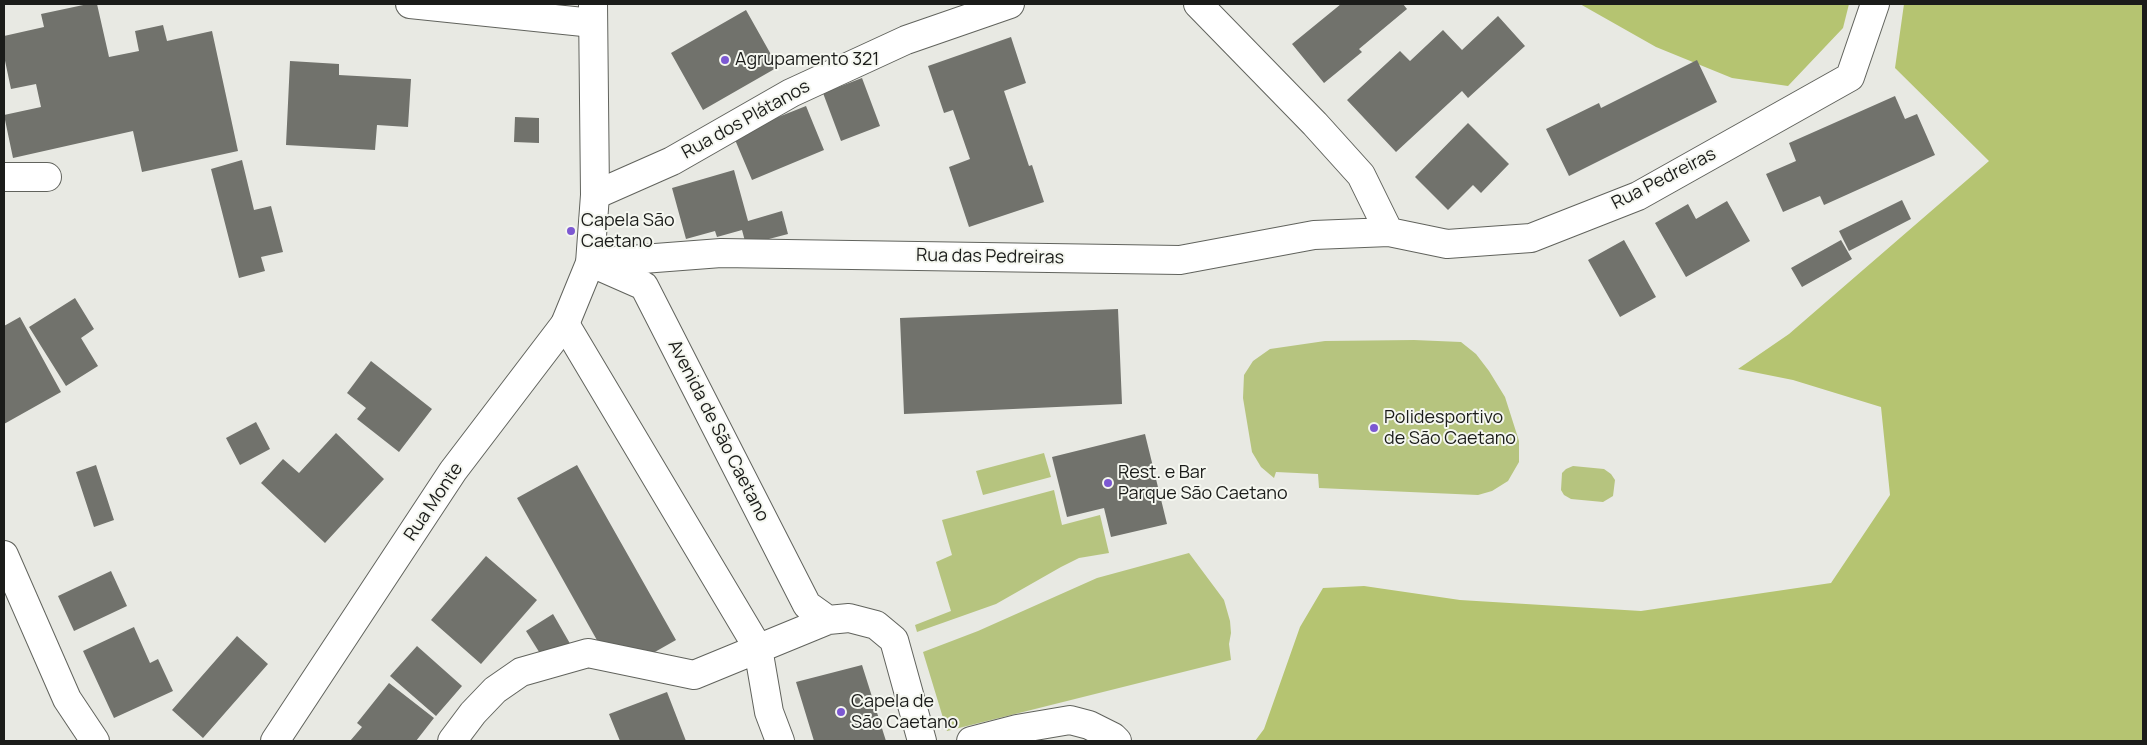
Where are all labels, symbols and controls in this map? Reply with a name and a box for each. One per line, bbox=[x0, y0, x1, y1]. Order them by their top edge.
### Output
place label: Agrupamento 321 bbox=[735, 49, 879, 71]
marker: Agrupamento 321 bbox=[719, 54, 731, 66]
street label: Rua dos Plátanos bbox=[678, 76, 814, 164]
street label: Rua Pedreiras bbox=[1608, 143, 1720, 215]
place label: Capela São Caetano bbox=[581, 210, 675, 252]
marker: Capela São Caetano bbox=[565, 225, 577, 237]
street label: Rua das Pedreiras bbox=[916, 245, 1064, 269]
street label: Avenida de São Caetano bbox=[663, 337, 773, 525]
place label: Polidesportivo de São Caetano bbox=[1384, 407, 1516, 449]
marker: Polidesportivo de São Caetano bbox=[1368, 422, 1380, 434]
street label: Rua Monte bbox=[400, 459, 468, 545]
place label: Rest. e Bar Parque São Caetano bbox=[1118, 462, 1288, 504]
marker: Rest. e Bar Parque São Caetano bbox=[1102, 477, 1114, 489]
place label: Capela de São Caetano bbox=[851, 691, 958, 734]
marker: Capela de São Caetano bbox=[835, 706, 847, 718]

